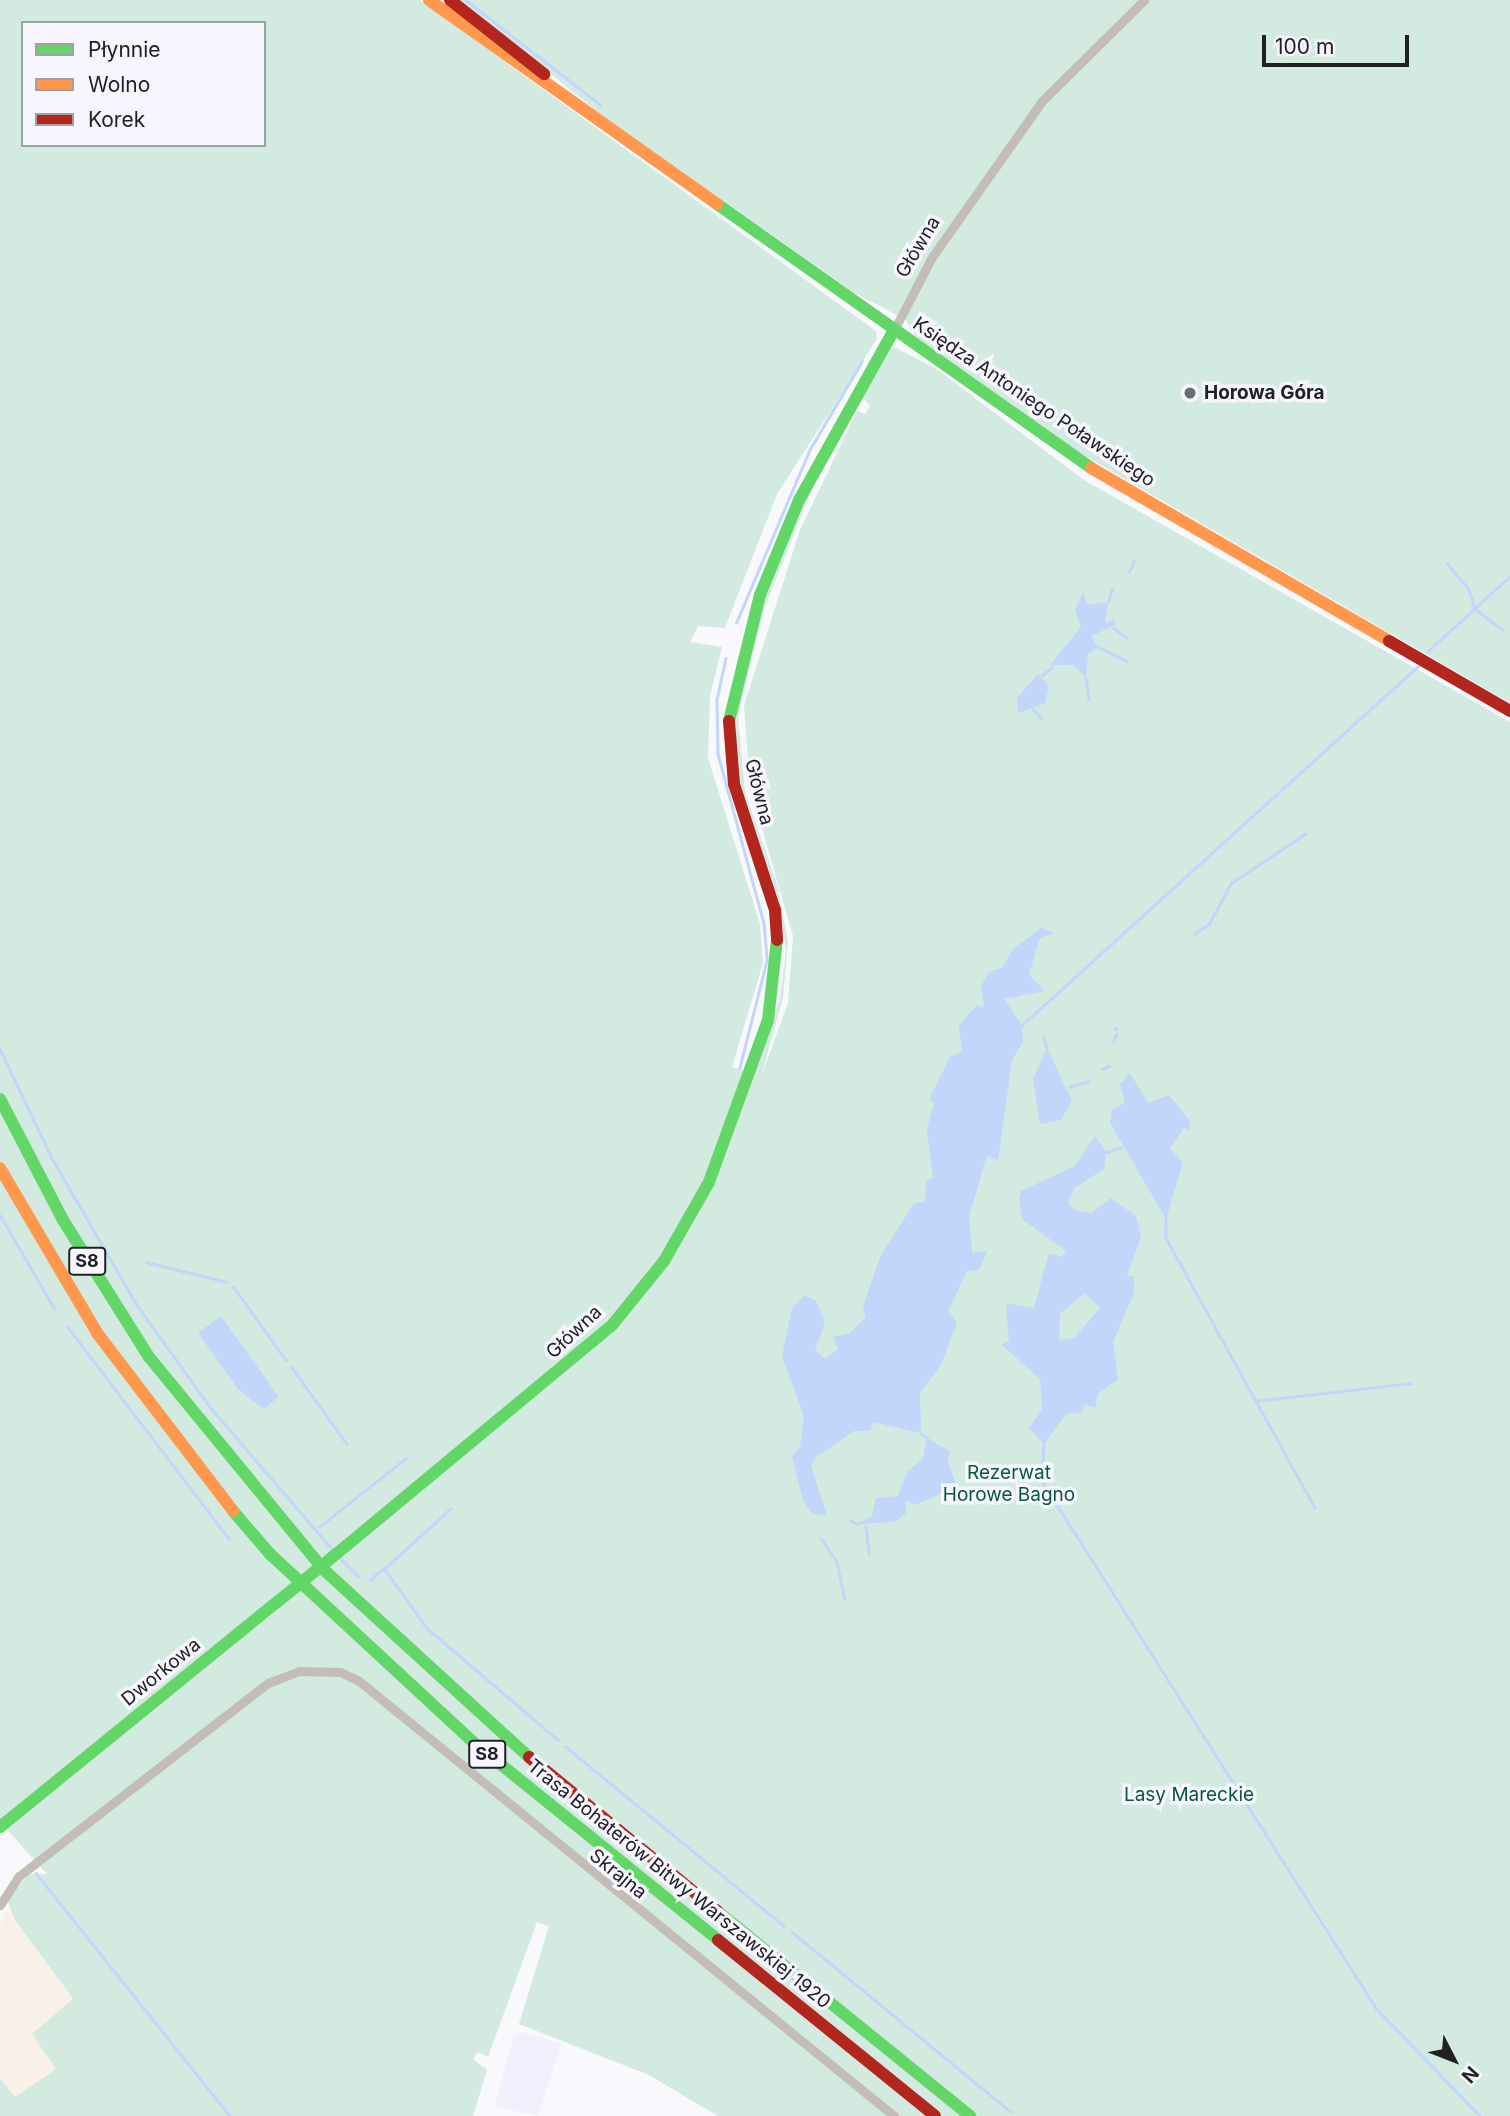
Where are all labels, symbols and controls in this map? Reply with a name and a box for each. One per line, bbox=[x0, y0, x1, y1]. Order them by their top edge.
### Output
legend bbox=[21, 21, 266, 147]
scale bar bbox=[1265, 21, 1412, 65]
text: 100 m bbox=[1275, 34, 1334, 59]
text: Płynnie bbox=[88, 37, 161, 62]
text: Wolno bbox=[88, 72, 150, 97]
text: Korek bbox=[88, 107, 145, 132]
street label: Główna bbox=[891, 212, 945, 282]
street label: Księdza Antoniego Poławskiego bbox=[909, 312, 1159, 492]
place label: Horowa Góra bbox=[1204, 382, 1325, 404]
marker: Horowa Góra bbox=[1182, 385, 1198, 401]
street label: Główna bbox=[740, 757, 778, 827]
road number: S8 bbox=[68, 1246, 106, 1276]
street label: Główna bbox=[542, 1301, 606, 1363]
park label: Rezerwat Horowe Bagno bbox=[943, 1462, 1075, 1506]
street label: Dworkowa bbox=[117, 1633, 205, 1711]
road number: S8 bbox=[468, 1740, 506, 1769]
street label: Trasa Bohaterów Bitwy Warszawskiej 1920 bbox=[523, 1755, 835, 2013]
park label: Lasy Mareckie bbox=[1124, 1784, 1254, 1806]
street label: Skrajna bbox=[585, 1844, 651, 1904]
north arrow bbox=[1419, 2025, 1489, 2095]
text: N bbox=[1457, 2061, 1483, 2087]

